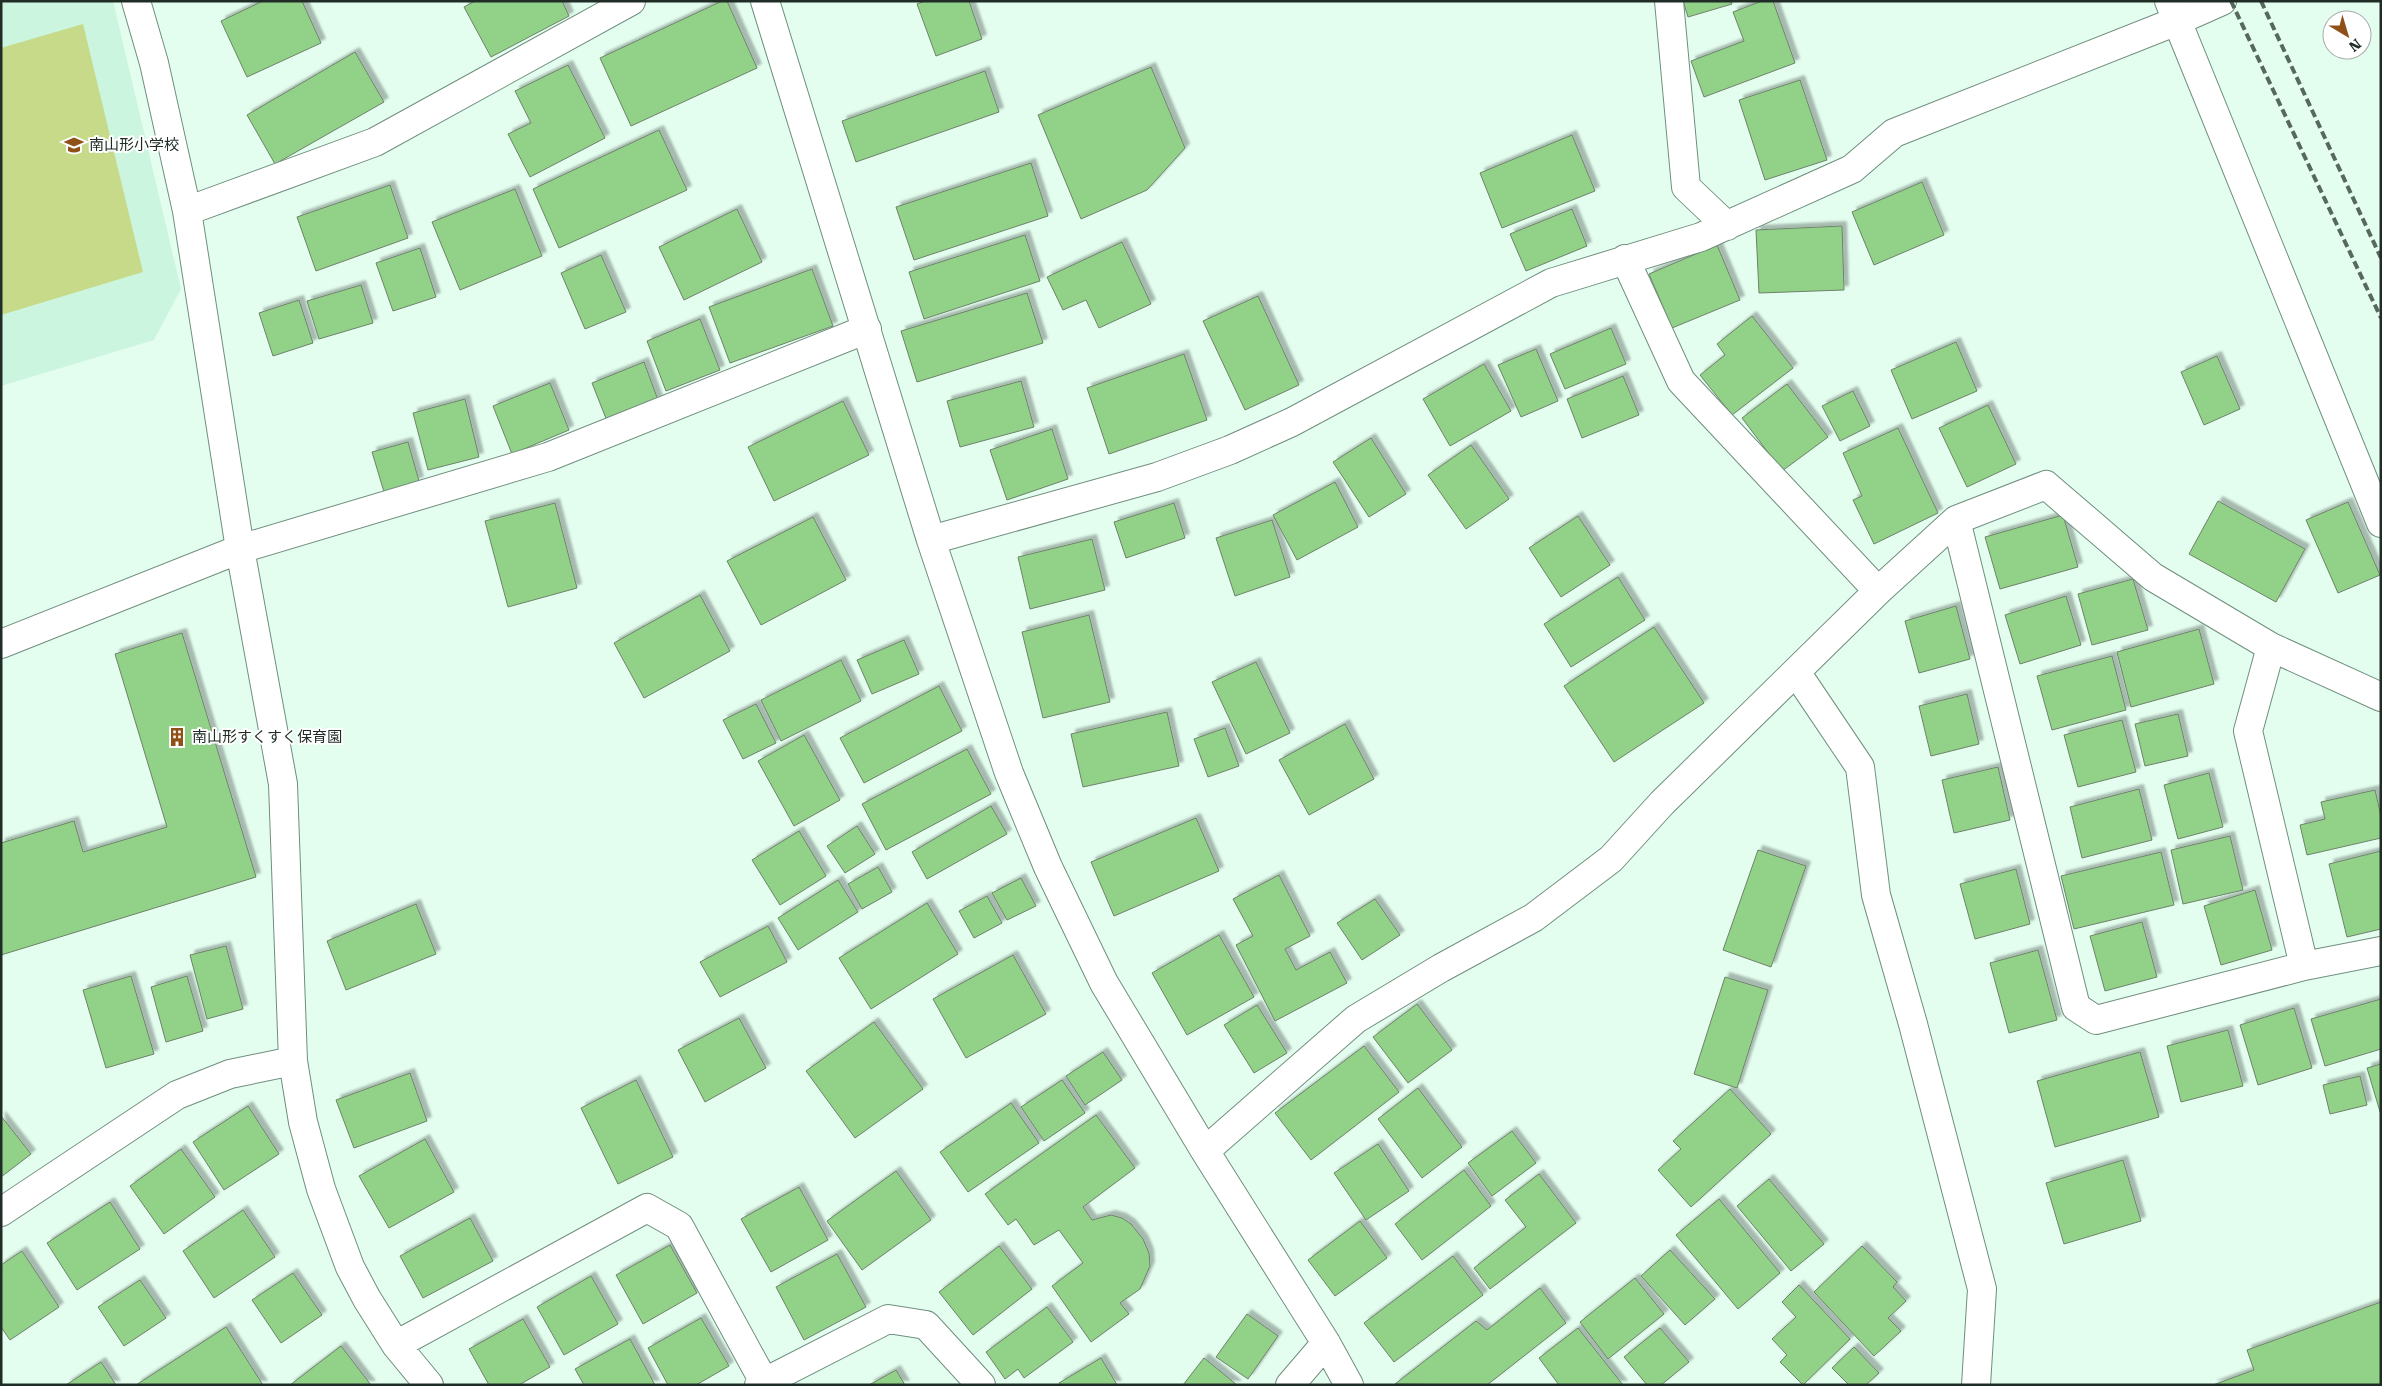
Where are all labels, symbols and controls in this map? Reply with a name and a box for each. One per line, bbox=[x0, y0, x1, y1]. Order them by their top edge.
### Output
north arrow bbox=[2322, 10, 2372, 60]
text: N bbox=[2346, 36, 2364, 55]
school or university icon: 南山形小学校 bbox=[63, 134, 85, 156]
place label: 南山形小学校 bbox=[89, 136, 179, 154]
building icon: 南山形すくすく保育園 bbox=[166, 726, 188, 748]
place label: 南山形すくすく保育園 bbox=[192, 728, 342, 746]

